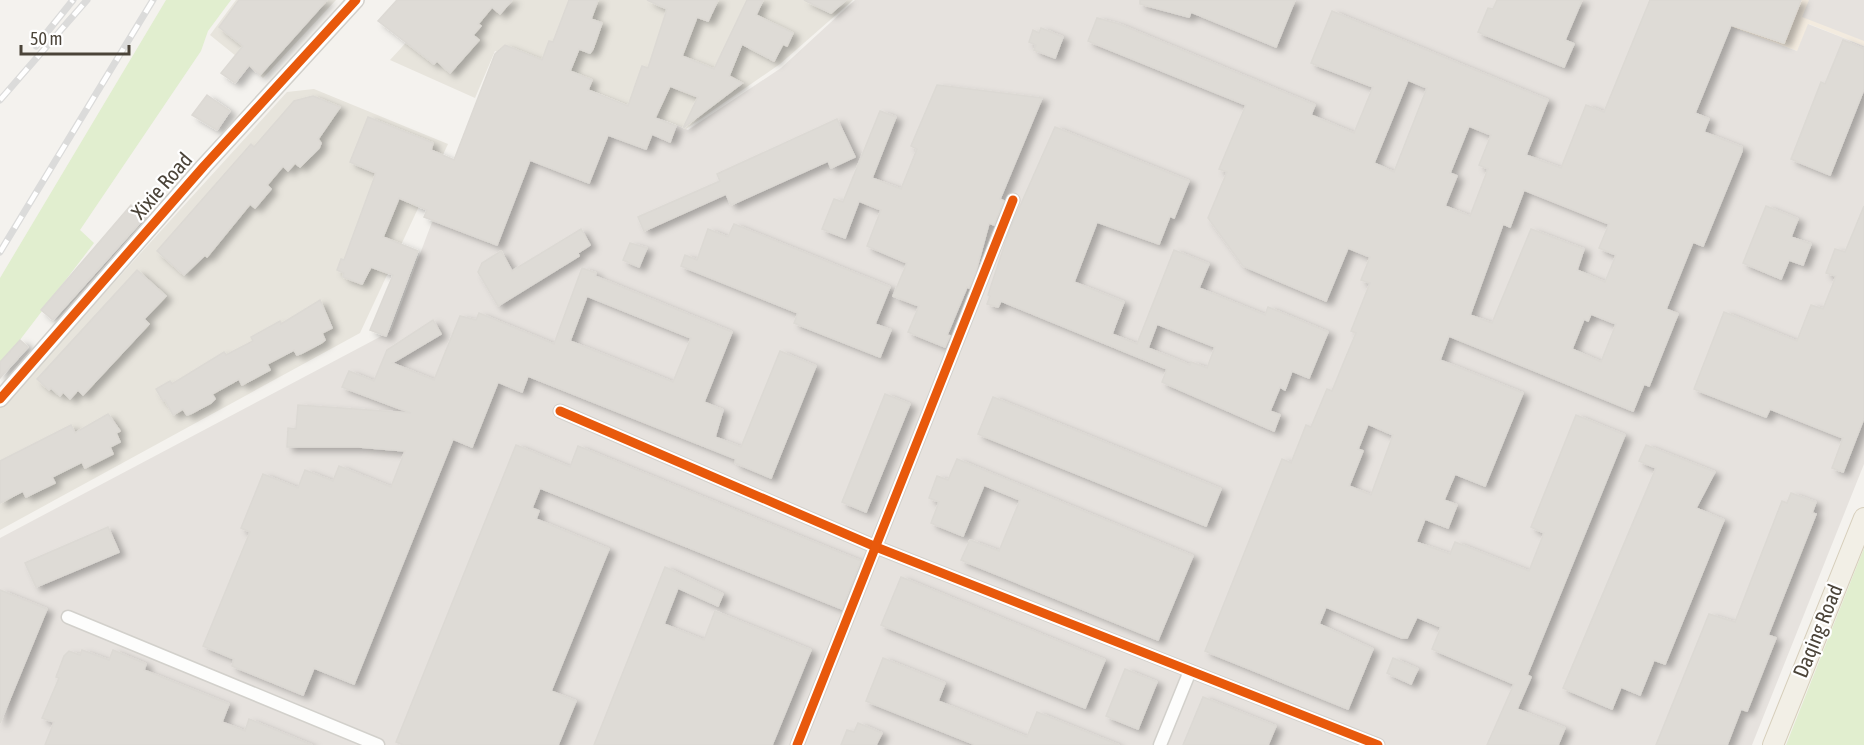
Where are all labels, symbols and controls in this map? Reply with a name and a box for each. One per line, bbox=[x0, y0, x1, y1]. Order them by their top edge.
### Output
scale bar bbox=[21, 18, 129, 56]
text: 50 m bbox=[30, 28, 62, 49]
street label: Xixie Road bbox=[126, 147, 197, 223]
street label: Daqing Road bbox=[1787, 580, 1847, 681]

